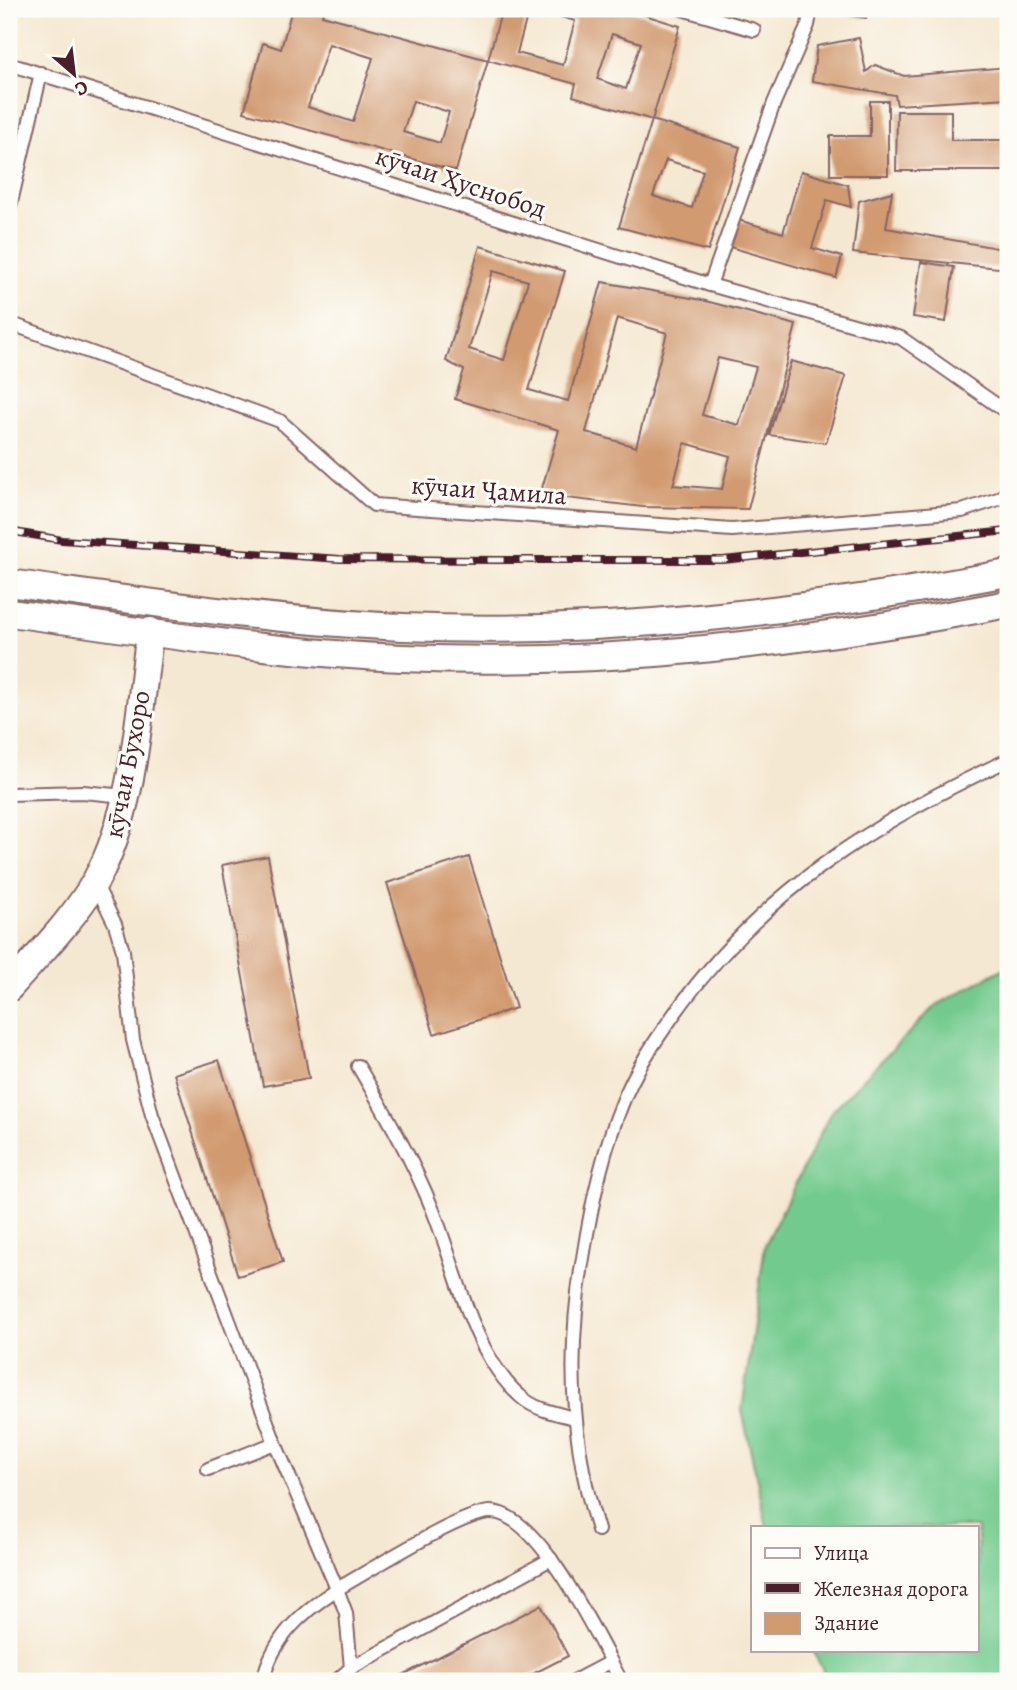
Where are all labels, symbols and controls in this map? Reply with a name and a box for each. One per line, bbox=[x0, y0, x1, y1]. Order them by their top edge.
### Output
north arrow bbox=[38, 38, 108, 108]
text: С bbox=[70, 74, 93, 102]
street label: кӯчаи Ҳуснобод bbox=[371, 138, 551, 227]
street label: кӯчаи Ҷамила bbox=[410, 468, 568, 513]
street label: кӯчаи Бухоро bbox=[96, 687, 159, 841]
legend bbox=[751, 1526, 978, 1652]
text: Улица bbox=[814, 1539, 869, 1567]
text: Железная дорога bbox=[814, 1575, 969, 1603]
text: Здание bbox=[814, 1609, 879, 1637]

